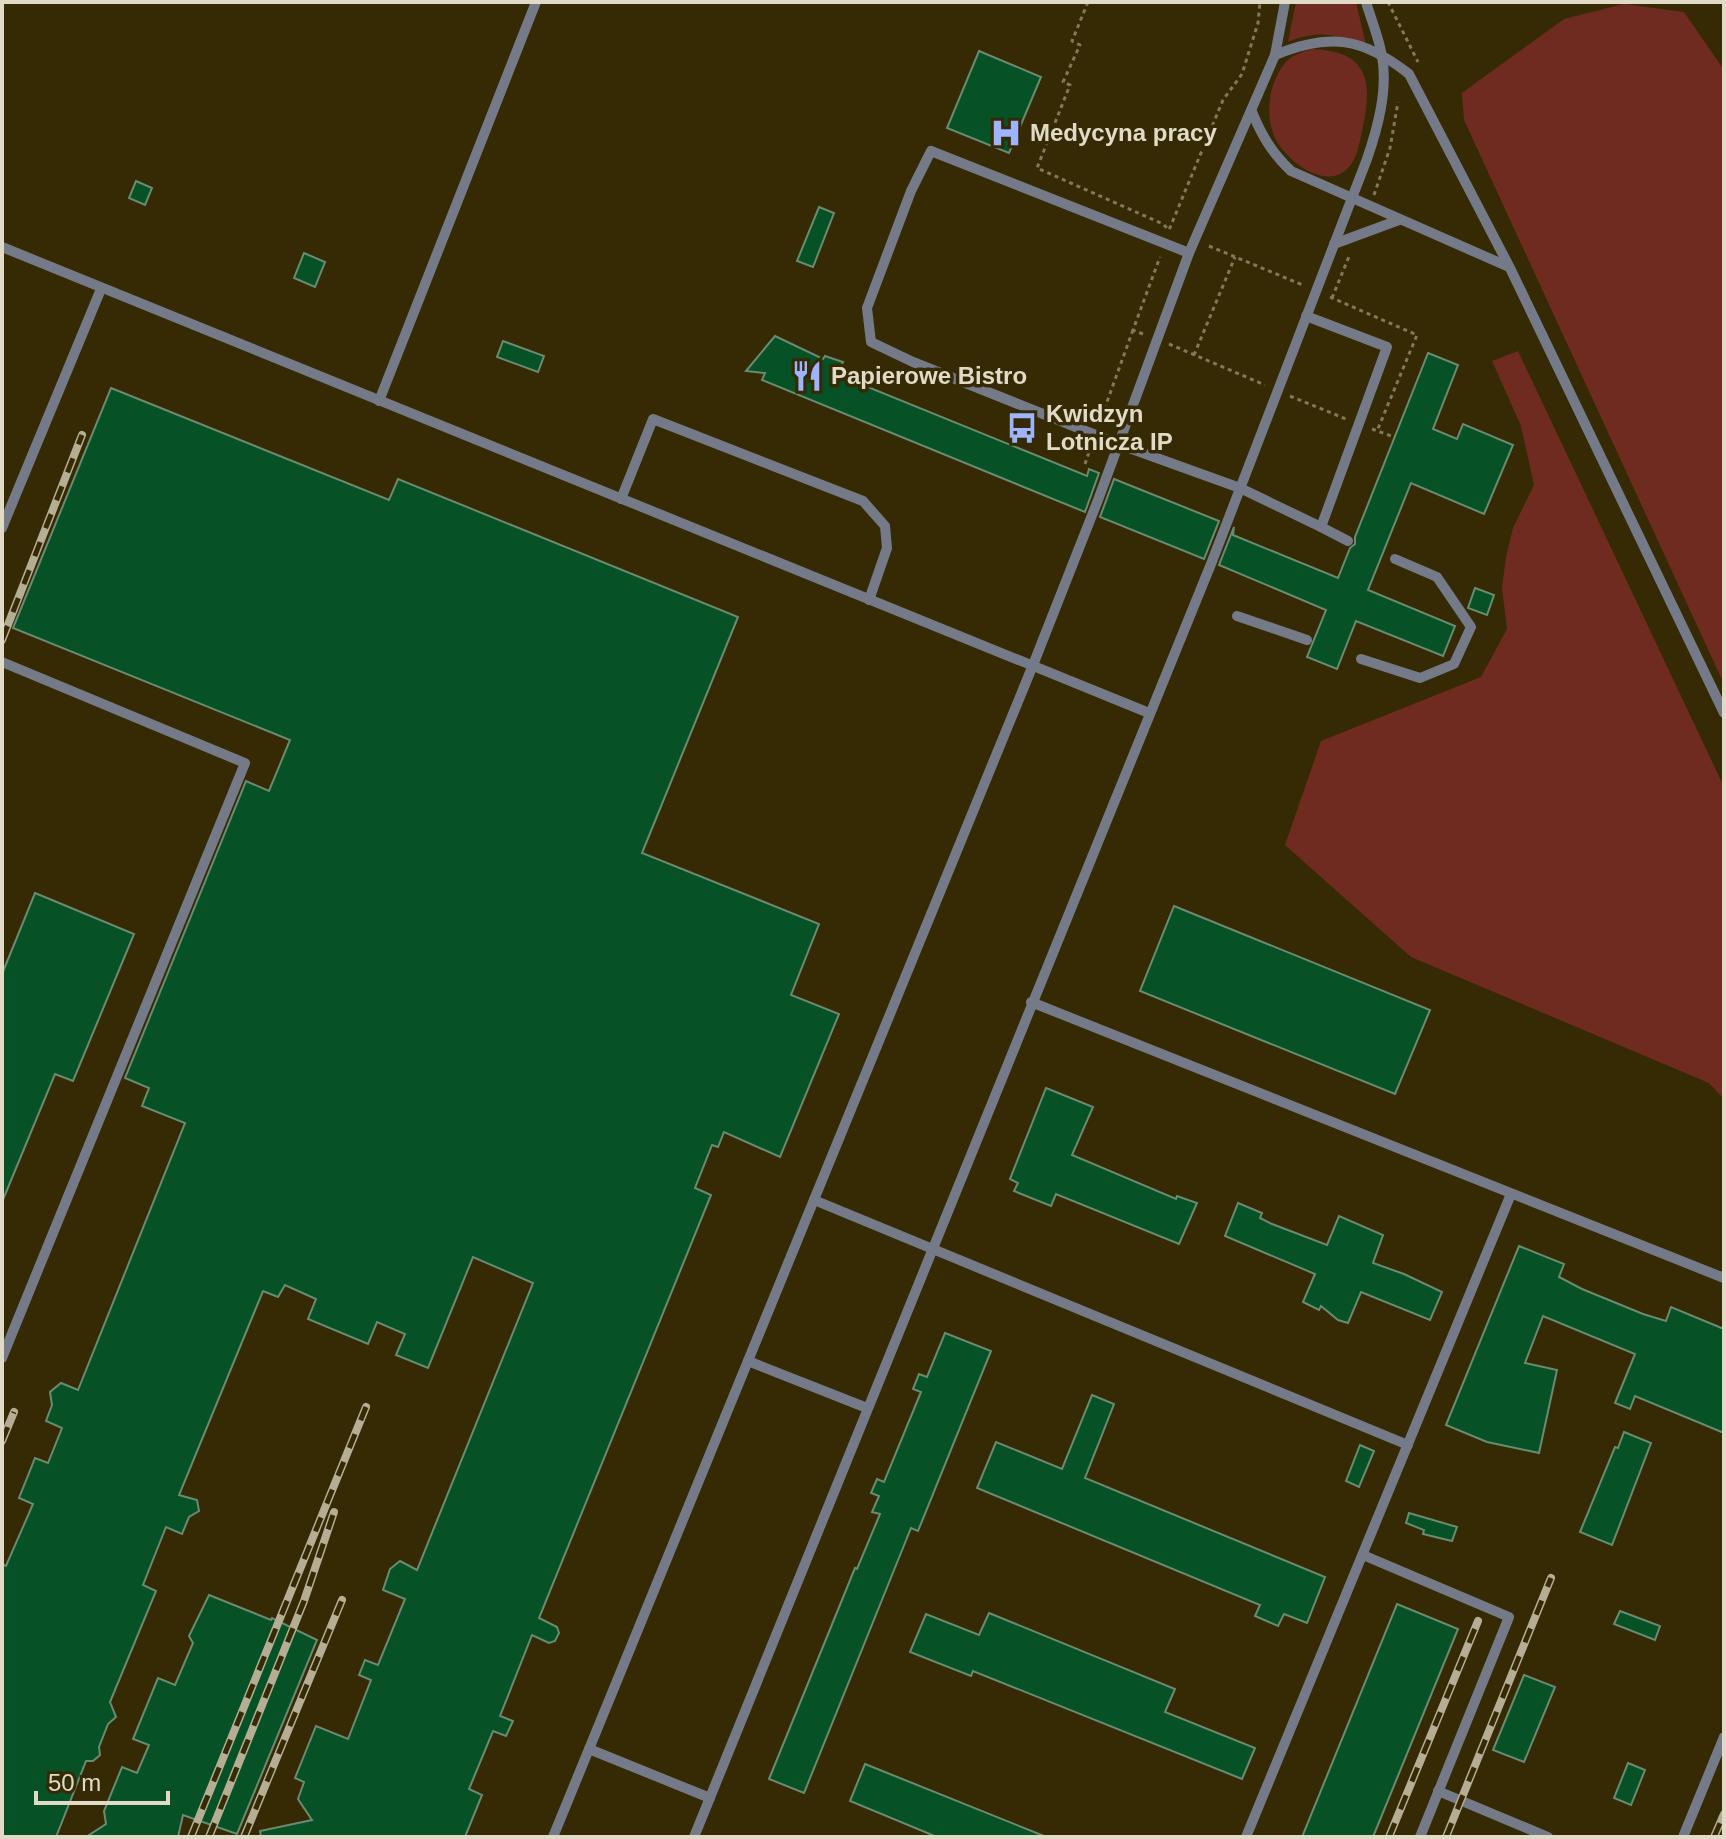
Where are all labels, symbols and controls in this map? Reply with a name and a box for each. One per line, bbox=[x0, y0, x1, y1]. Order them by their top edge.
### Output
hospital icon: Medycyna pracy bbox=[989, 116, 1023, 150]
place label: Medycyna pracy bbox=[1030, 119, 1217, 146]
restaurant icon: Papierowe Bistro bbox=[790, 359, 824, 393]
place label: Papierowe Bistro bbox=[831, 362, 1027, 389]
place label: Kwidzyn Lotnicza IP bbox=[1046, 400, 1173, 455]
bus stop icon: Kwidzyn Lotnicza IP bbox=[1005, 411, 1039, 445]
scale bar bbox=[36, 1755, 168, 1805]
text: 50 m bbox=[48, 1769, 101, 1796]

